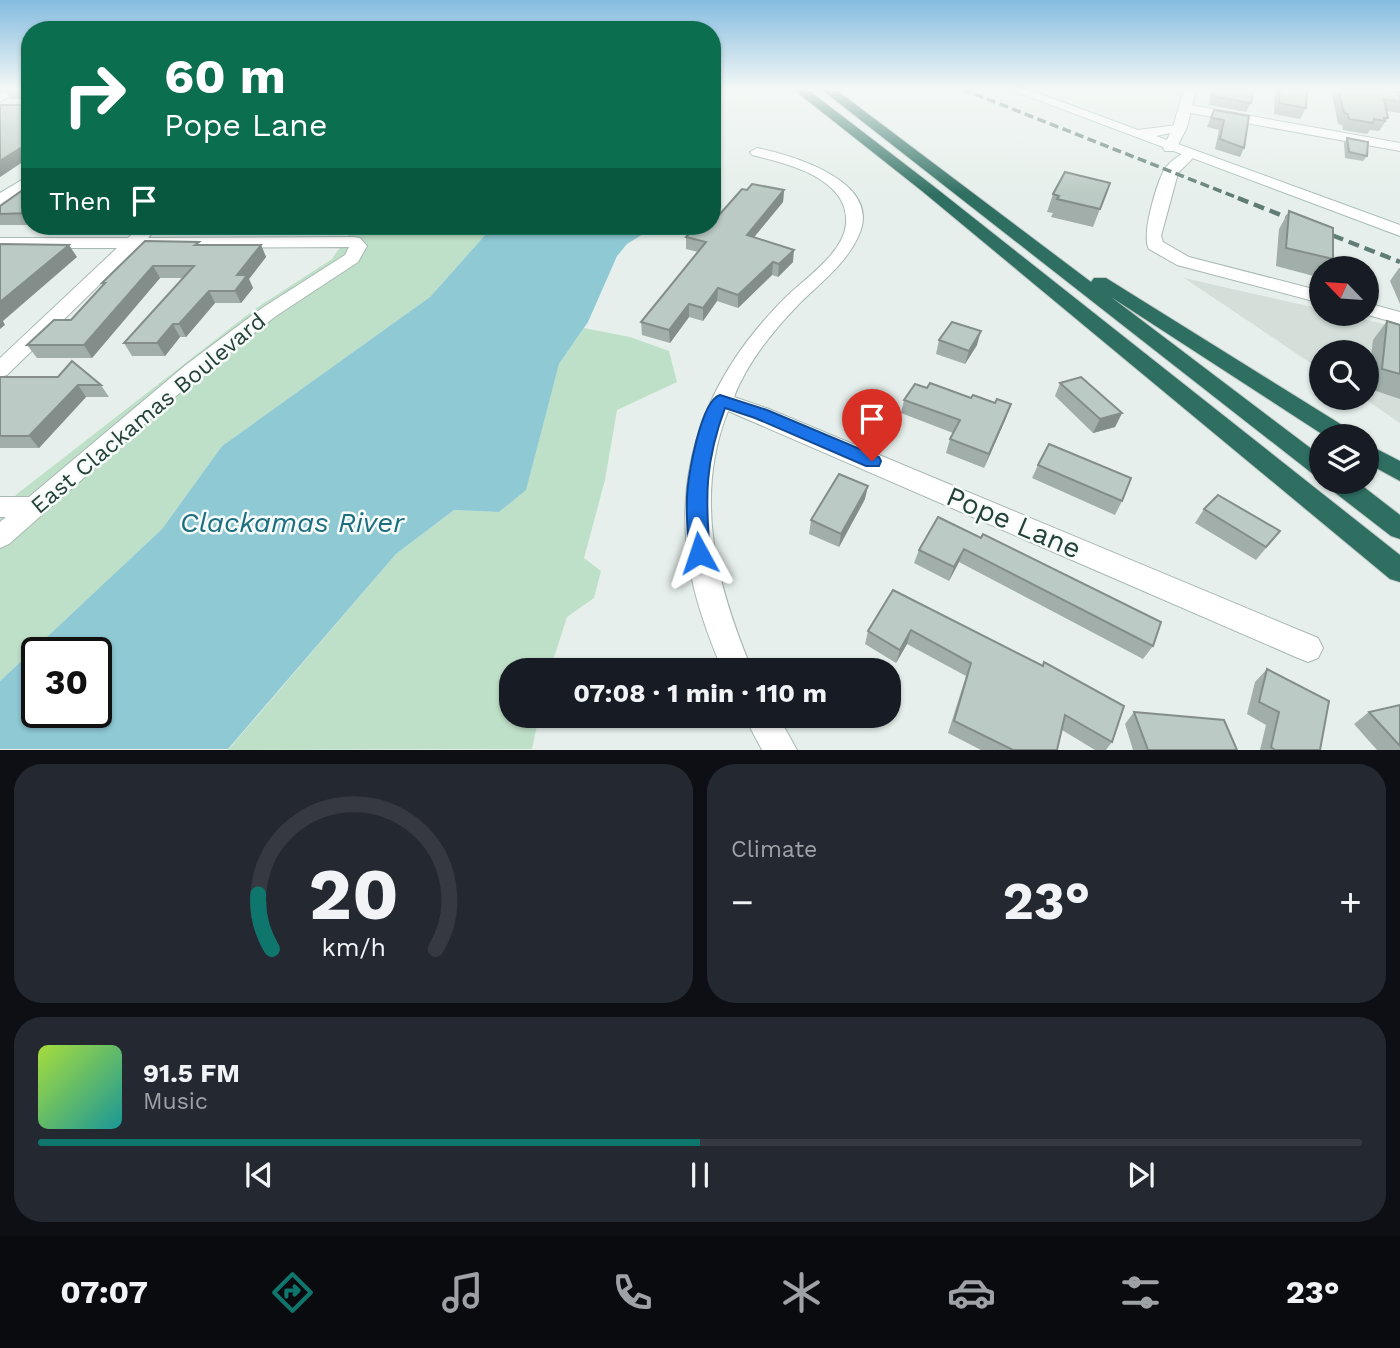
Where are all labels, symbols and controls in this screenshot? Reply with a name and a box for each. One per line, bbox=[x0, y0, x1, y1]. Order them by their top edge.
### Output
text: 60 m bbox=[164, 47, 286, 105]
icon: right bbox=[49, 49, 140, 140]
text: Pope Lane bbox=[164, 106, 327, 144]
icon: arrive bbox=[125, 182, 163, 220]
text: Then bbox=[49, 186, 111, 216]
north arrow bbox=[1309, 256, 1379, 326]
map controls bbox=[1309, 256, 1379, 494]
street label: East Clackamas Boulevard bbox=[26, 307, 271, 519]
button: search bbox=[1309, 340, 1379, 410]
pin bbox=[842, 389, 902, 461]
icon: arrive bbox=[853, 400, 891, 438]
button: layers bbox=[1309, 424, 1379, 494]
street label: Pope Lane bbox=[942, 479, 1086, 566]
water label: Clackamas River bbox=[180, 506, 405, 539]
position arrow bbox=[662, 516, 736, 590]
speed limit sign: 30 bbox=[21, 637, 112, 728]
text: 07:08 · 1 min · 110 m bbox=[573, 678, 827, 708]
text: Climate bbox=[731, 836, 817, 863]
text: 20 bbox=[308, 852, 399, 938]
text: 23° bbox=[1003, 871, 1090, 932]
text: − bbox=[731, 880, 754, 924]
text: + bbox=[1339, 880, 1362, 924]
text: km/h bbox=[321, 933, 386, 962]
text: 91.5 FM bbox=[143, 1058, 240, 1088]
text: Music bbox=[143, 1088, 208, 1115]
icon: previous bbox=[240, 1156, 278, 1194]
icon: pause bbox=[681, 1156, 719, 1194]
icon: next bbox=[1122, 1156, 1160, 1194]
icon: directions bbox=[268, 1268, 317, 1317]
icon: music bbox=[438, 1268, 487, 1317]
icon: phone bbox=[608, 1268, 657, 1317]
icon: climate bbox=[777, 1268, 826, 1317]
icon: car bbox=[947, 1268, 996, 1317]
icon: filters bbox=[1116, 1268, 1165, 1317]
text: 07:07 bbox=[60, 1273, 148, 1311]
text: 23° bbox=[1286, 1273, 1340, 1311]

